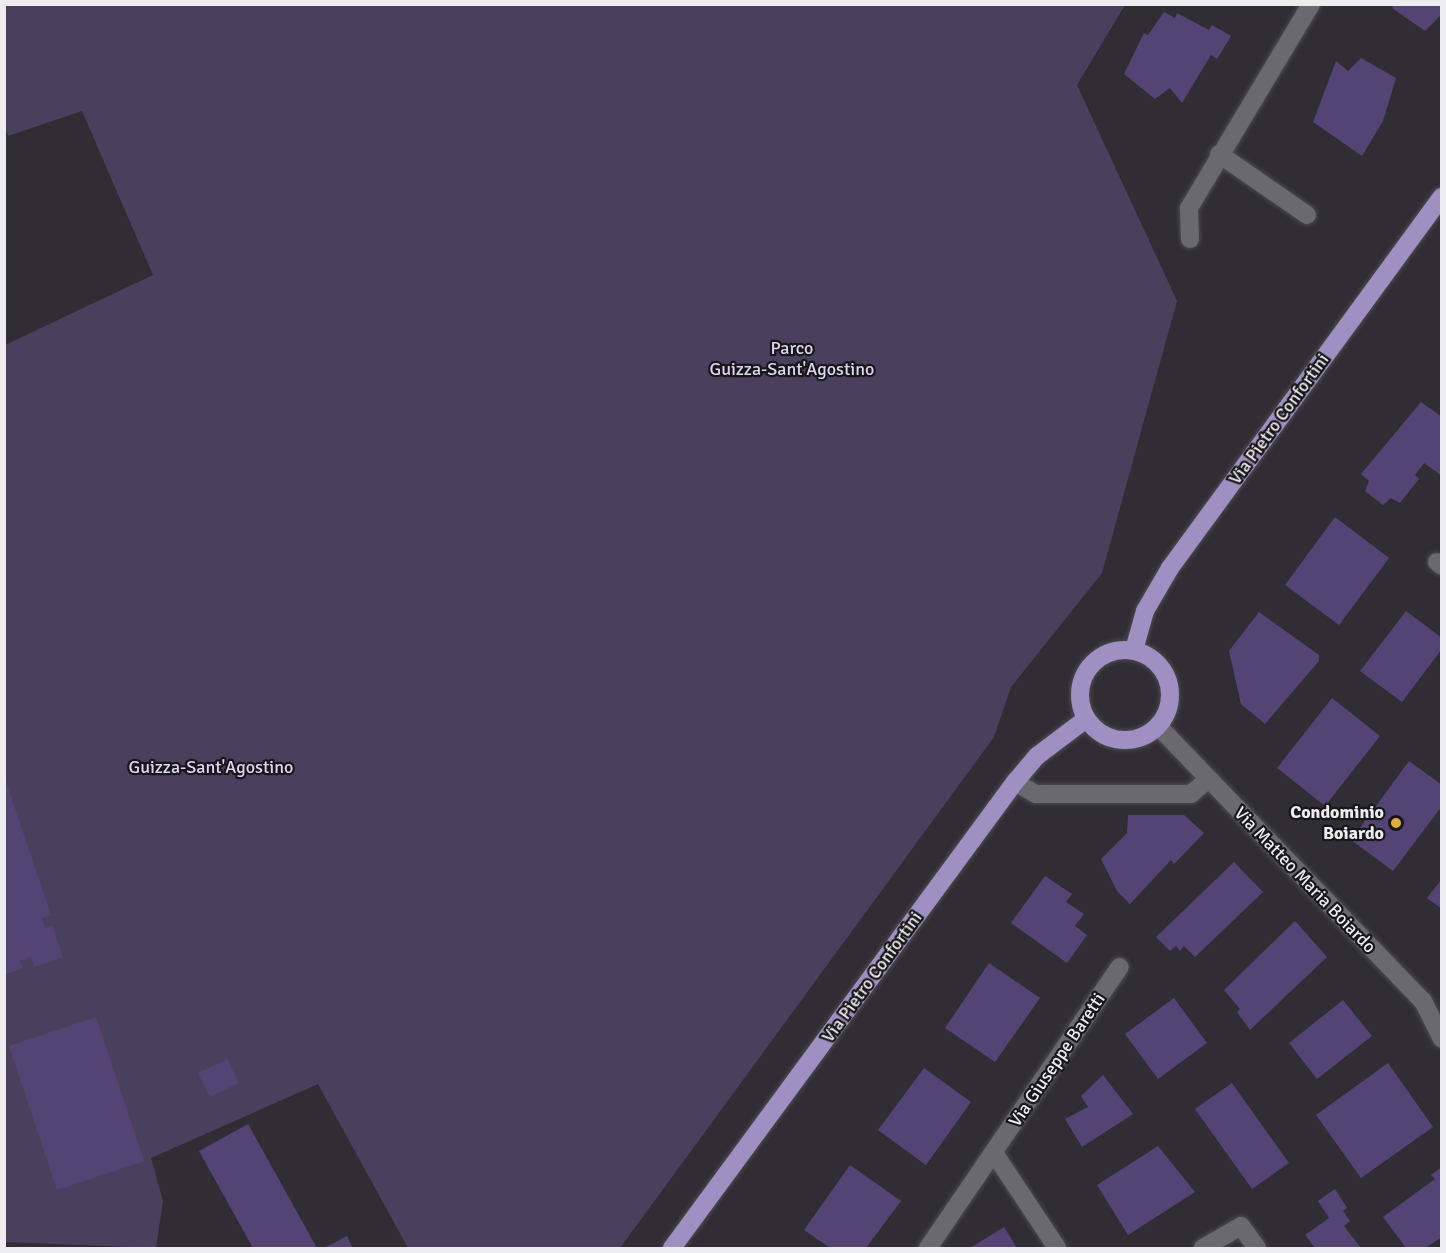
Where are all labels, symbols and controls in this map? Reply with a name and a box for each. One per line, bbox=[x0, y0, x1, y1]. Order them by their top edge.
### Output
park label: Parco Guizza-Sant'Agostino bbox=[710, 338, 874, 380]
street label: Via Pietro Confortini bbox=[1224, 349, 1334, 489]
park label: Guizza-Sant'Agostino bbox=[129, 756, 293, 778]
street label: Via Matteo Maria Boiardo bbox=[1230, 802, 1380, 958]
place label: Condominio Boiardo bbox=[1290, 802, 1384, 844]
marker: Condominio Boiardo bbox=[1389, 816, 1403, 830]
street label: Via Pietro Confortini bbox=[817, 907, 927, 1047]
street label: Via Giuseppe Baretti bbox=[1004, 989, 1110, 1131]

